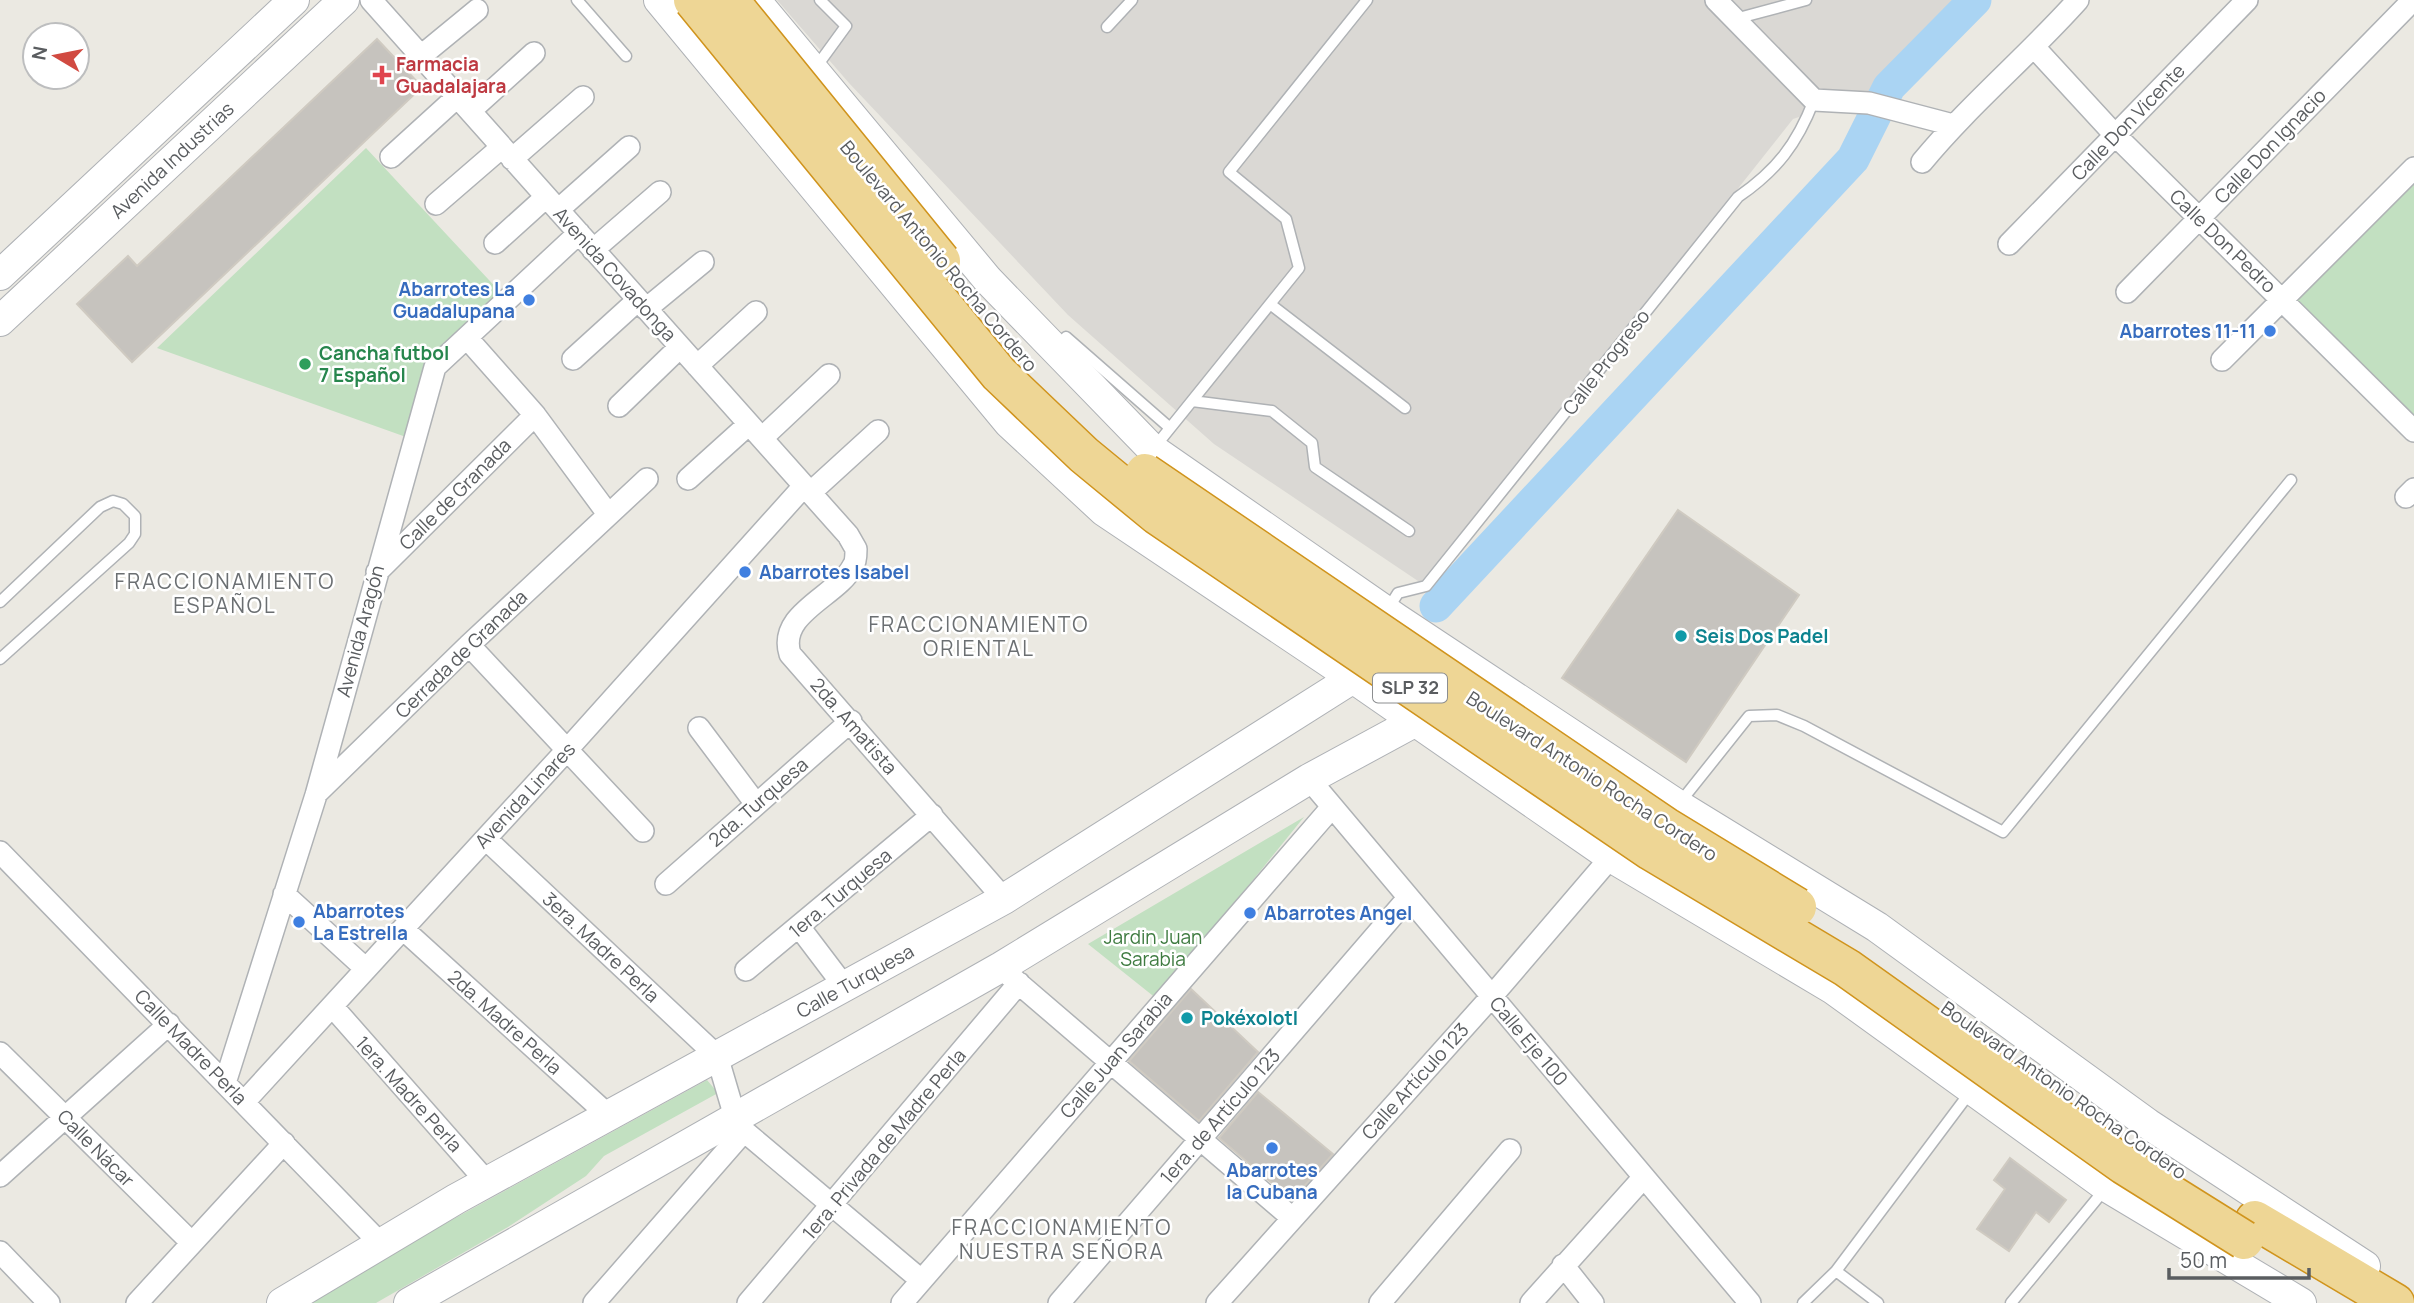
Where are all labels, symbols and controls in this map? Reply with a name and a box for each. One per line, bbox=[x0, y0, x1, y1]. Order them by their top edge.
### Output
north arrow bbox=[21, 21, 91, 91]
text: N bbox=[25, 44, 53, 62]
place label: Farmacia Guadalajara bbox=[396, 51, 506, 99]
street label: Calle Don Vicente bbox=[2065, 58, 2191, 186]
marker: Farmacia Guadalajara bbox=[374, 67, 390, 83]
street label: Calle Don Ignacio bbox=[2208, 83, 2332, 209]
street label: Avenida Industrias bbox=[105, 96, 240, 224]
street label: Boulevard Antonio Rocha Cordero bbox=[834, 135, 1044, 377]
street label: Calle Don Pedro bbox=[2164, 183, 2282, 299]
street label: Avenida Covadonga bbox=[548, 201, 682, 347]
place label: Abarrotes La Guadalupana bbox=[393, 276, 515, 324]
marker: Abarrotes La Guadalupana bbox=[521, 292, 537, 308]
street label: Calle Progreso bbox=[1556, 304, 1656, 420]
place label: Abarrotes 11-11 bbox=[2119, 318, 2256, 344]
marker: Abarrotes 11-11 bbox=[2262, 323, 2278, 339]
place label: Cancha futbol 7 Español bbox=[319, 340, 449, 388]
marker: Cancha futbol 7 Español bbox=[297, 356, 313, 372]
street label: Calle de Granada bbox=[393, 432, 517, 556]
place label: Abarrotes Isabel bbox=[759, 559, 909, 585]
street label: Avenida Aragón bbox=[330, 562, 390, 700]
marker: Abarrotes Isabel bbox=[737, 564, 753, 580]
district label: FRACCIONAMIENTO ESPAÑOL bbox=[114, 567, 336, 619]
street label: Cerrada de Granada bbox=[389, 584, 533, 724]
district label: FRACCIONAMIENTO ORIENTAL bbox=[868, 610, 1090, 662]
place label: Seis Dos Padel bbox=[1695, 623, 1829, 649]
marker: Seis Dos Padel bbox=[1673, 628, 1689, 644]
street label: 2da. Amatista bbox=[805, 672, 903, 780]
road number: SLP 32 bbox=[1373, 674, 1447, 702]
street label: Boulevard Antonio Rocha Cordero bbox=[1461, 685, 1723, 867]
street label: Avenida Linares bbox=[469, 736, 581, 854]
street label: 2da. Turquesa bbox=[703, 752, 813, 852]
street label: 1era. Turquesa bbox=[783, 842, 897, 944]
street label: 3era. Madre Perla bbox=[537, 886, 665, 1008]
place label: Abarrotes La Estrella bbox=[313, 898, 408, 946]
place label: Abarrotes Angel bbox=[1264, 900, 1412, 926]
marker: Abarrotes Angel bbox=[1242, 905, 1258, 921]
marker: Abarrotes La Estrella bbox=[291, 914, 307, 930]
park label: Jardin Juan Sarabia bbox=[1104, 924, 1202, 972]
street label: Calle Turquesa bbox=[792, 938, 918, 1024]
street label: 2da. Madre Perla bbox=[442, 964, 568, 1080]
street label: Calle Madre Perla bbox=[129, 983, 253, 1111]
street label: Calle Juan Sarabia bbox=[1054, 986, 1178, 1124]
street label: Calle Eje 100 bbox=[1484, 991, 1574, 1091]
street label: Boulevard Antonio Rocha Cordero bbox=[1936, 995, 2192, 1185]
place label: Pokéxolotl bbox=[1201, 1005, 1298, 1031]
marker: Pokéxolotl bbox=[1179, 1010, 1195, 1026]
street label: Calle Artículo 123 bbox=[1356, 1017, 1474, 1145]
street label: 1era. Madre Perla bbox=[350, 1030, 468, 1158]
street label: 1era. Privada de Madre Perla bbox=[796, 1043, 972, 1245]
street label: 1era. de Artículo 123 bbox=[1154, 1043, 1286, 1189]
street label: Calle Nácar bbox=[52, 1104, 140, 1192]
marker: Abarrotes la Cubana bbox=[1264, 1140, 1280, 1156]
place label: Abarrotes la Cubana bbox=[1226, 1157, 1318, 1205]
district label: FRACCIONAMIENTO NUESTRA SEÑORA bbox=[951, 1213, 1173, 1265]
scale bar bbox=[2169, 1236, 2309, 1280]
text: 50 m bbox=[2180, 1246, 2227, 1274]

